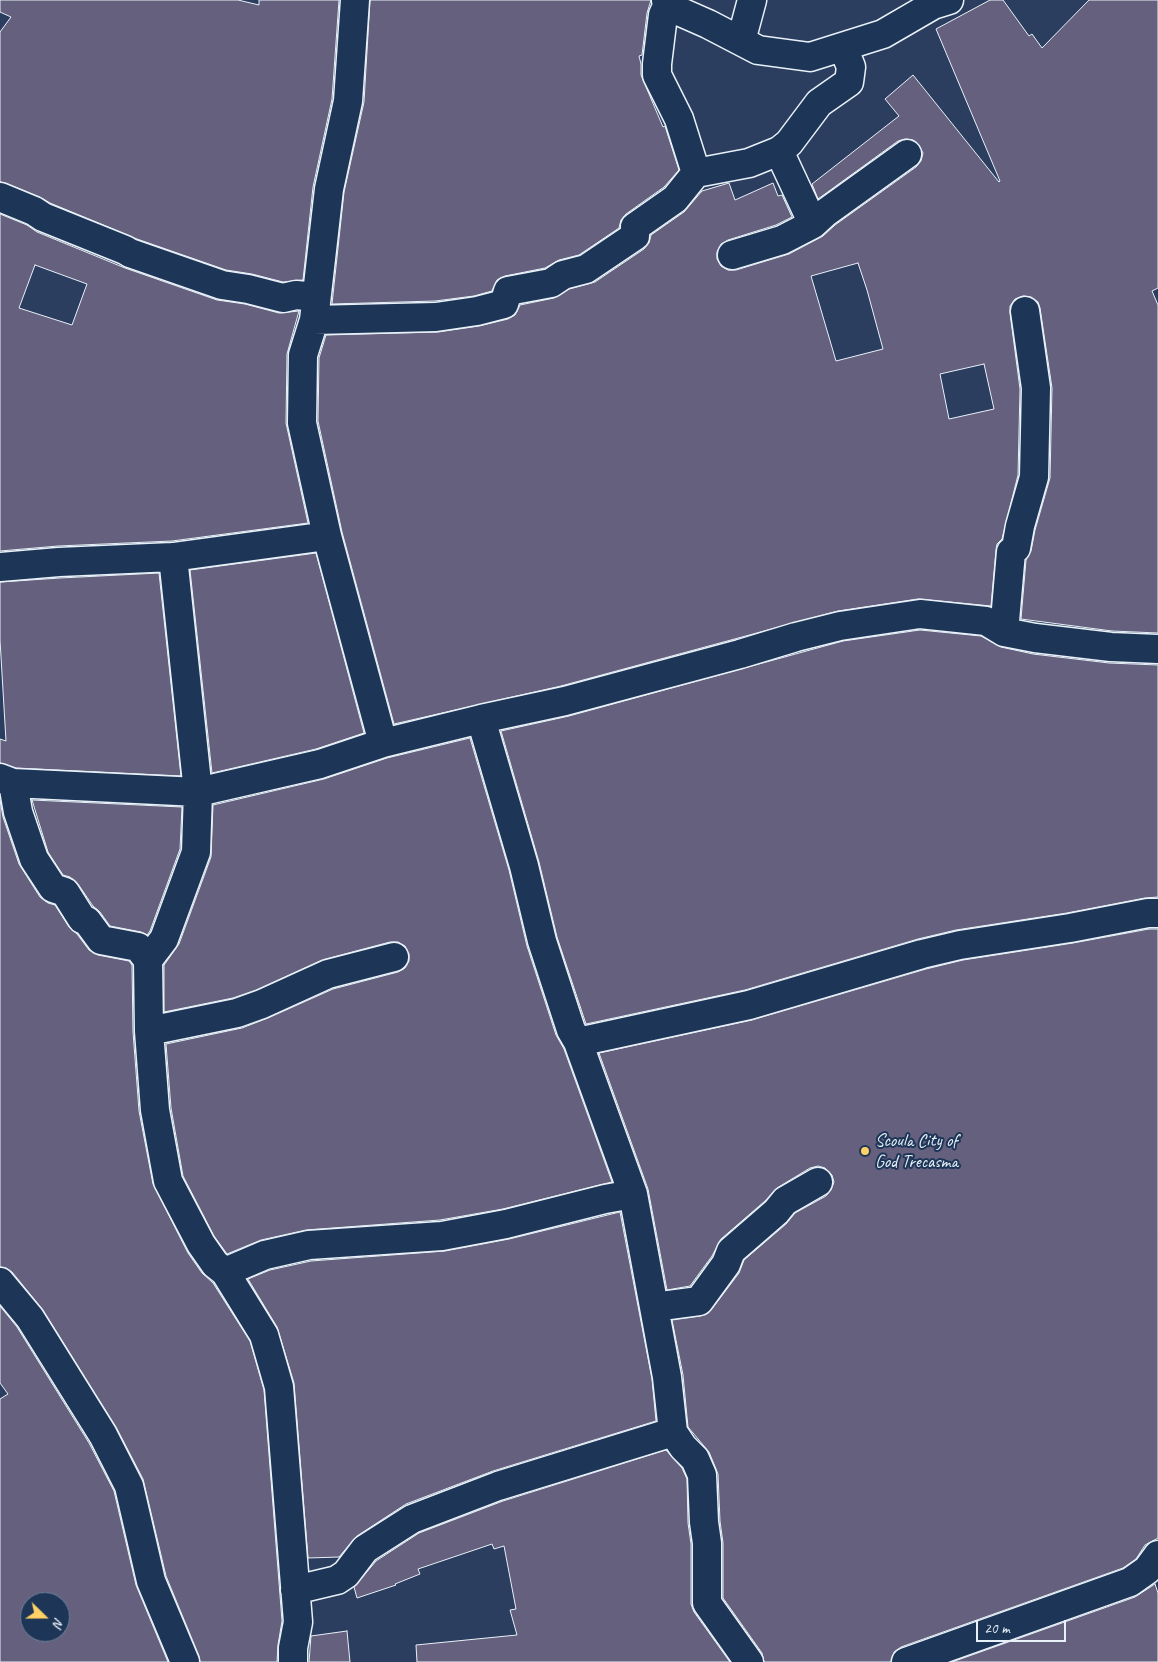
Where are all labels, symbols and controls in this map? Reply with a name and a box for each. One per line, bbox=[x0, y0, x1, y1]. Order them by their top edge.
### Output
place label: Scoula City of God Trecasma bbox=[875, 1130, 958, 1172]
marker: Scoula City of God Trecasma bbox=[859, 1145, 871, 1157]
north arrow bbox=[20, 1592, 70, 1642]
scale bar bbox=[978, 1610, 1068, 1642]
text: N bbox=[49, 1615, 68, 1630]
text: 20 m bbox=[984, 1619, 1010, 1638]

